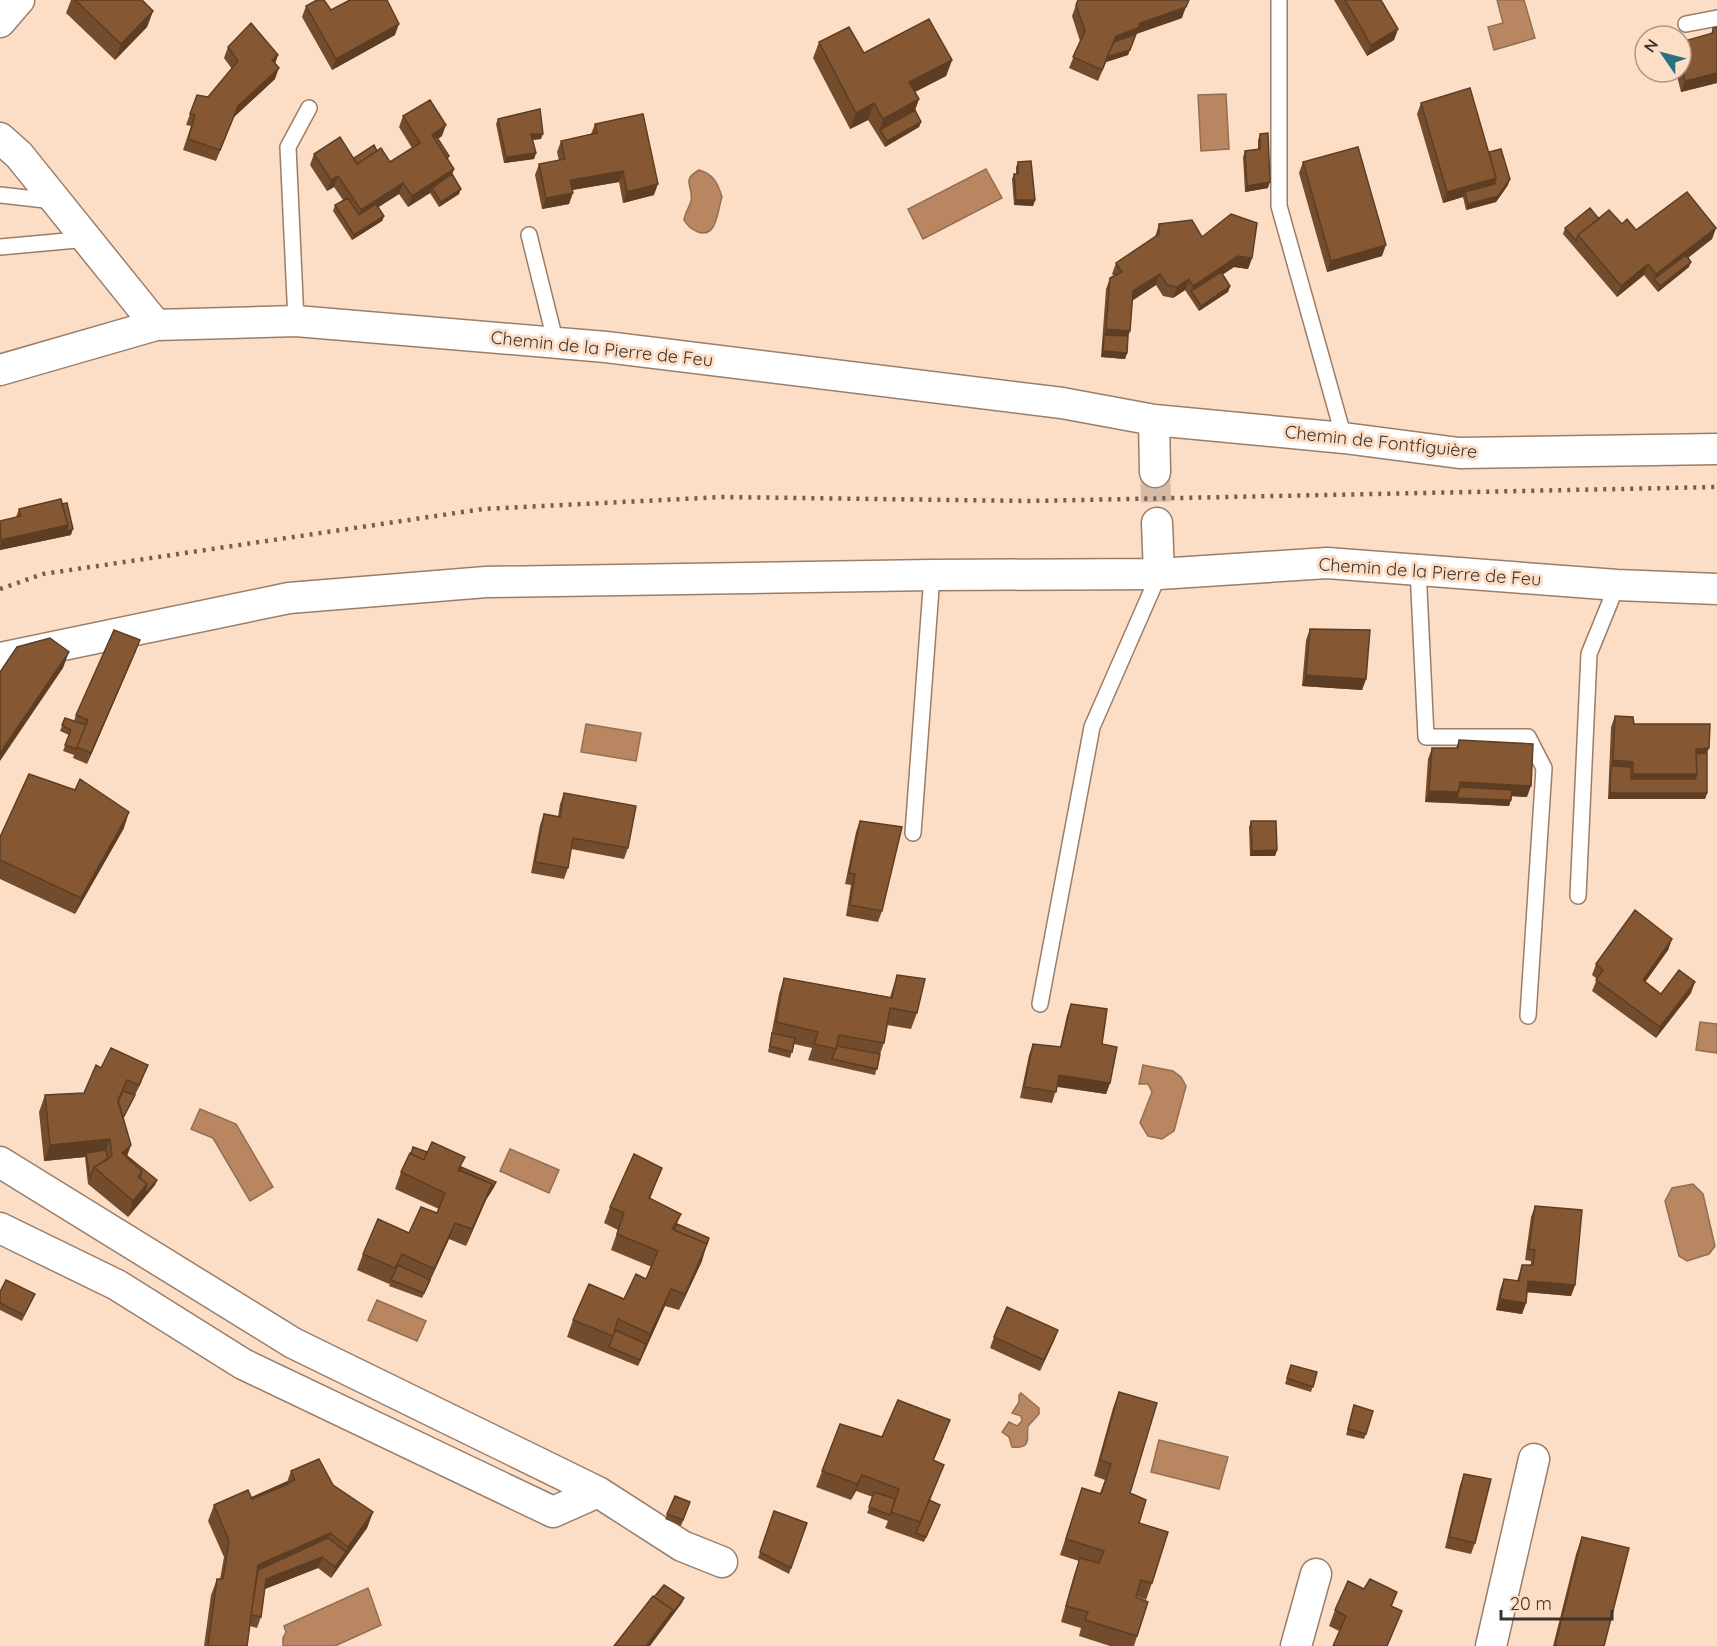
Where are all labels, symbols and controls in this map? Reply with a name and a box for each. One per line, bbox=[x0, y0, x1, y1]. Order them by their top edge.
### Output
north arrow bbox=[1633, 24, 1693, 84]
text: N bbox=[1639, 35, 1662, 56]
street label: Chemin de la Pierre de Feu bbox=[490, 325, 714, 372]
street label: Chemin de Fontfiguière bbox=[1284, 420, 1478, 463]
street label: Chemin de la Pierre de Feu bbox=[1318, 552, 1542, 591]
scale bar bbox=[1501, 1583, 1612, 1621]
text: 20 m bbox=[1510, 1592, 1552, 1615]

